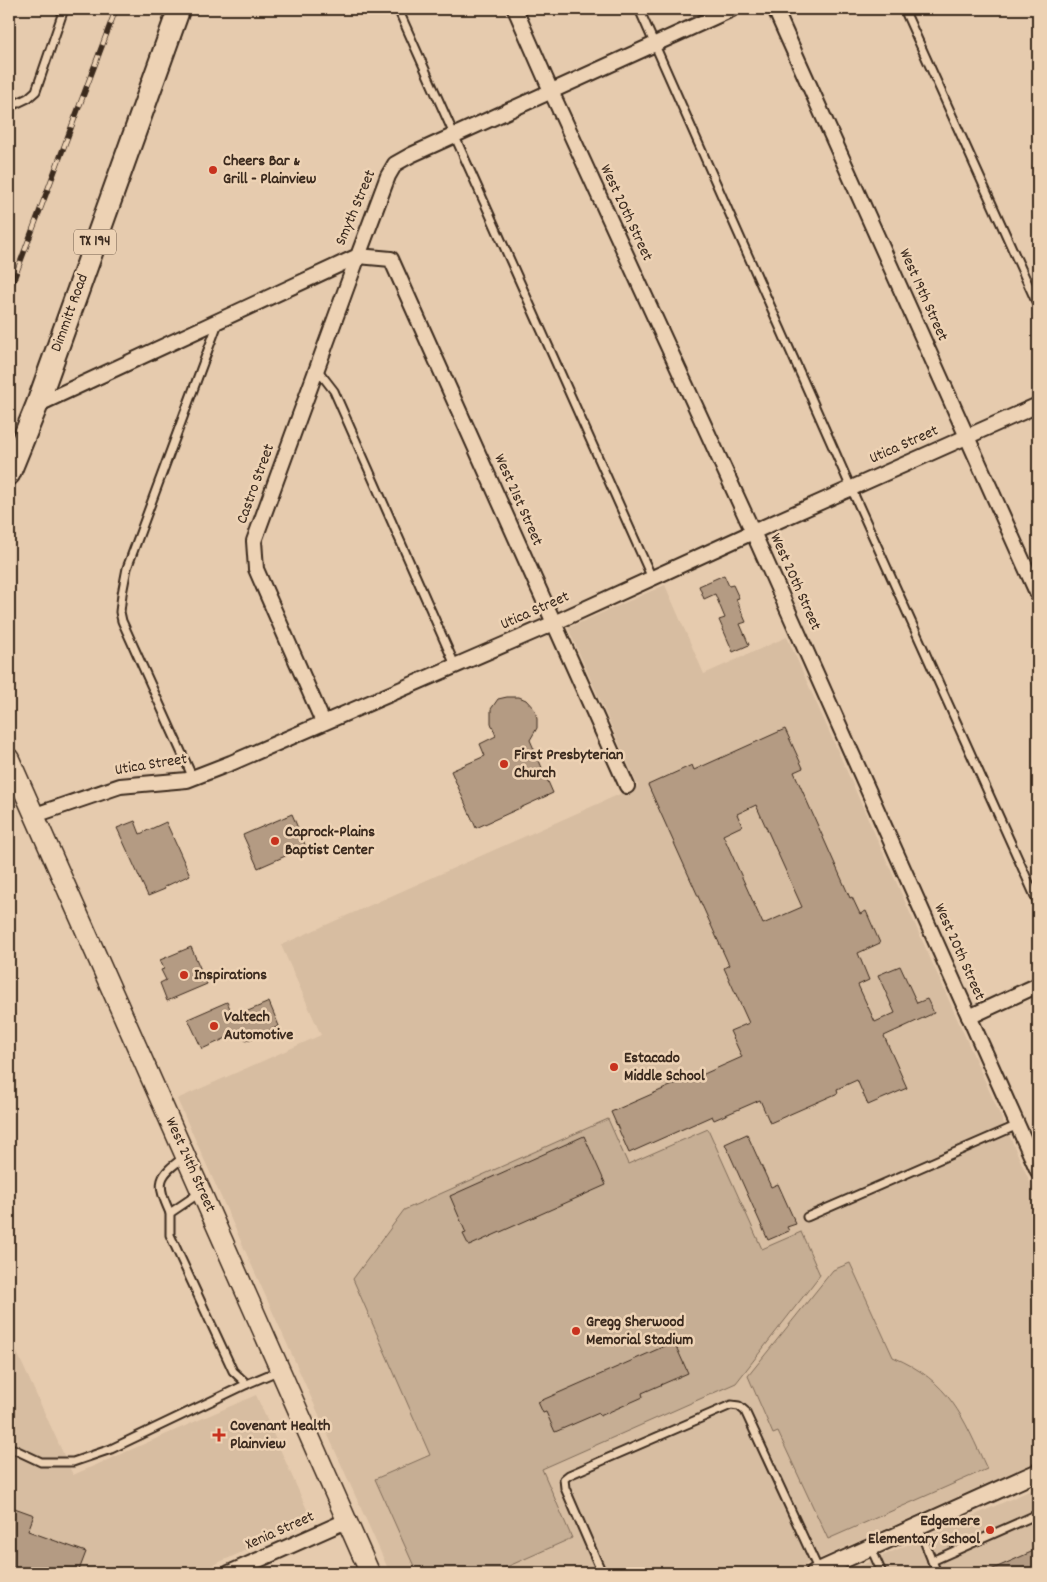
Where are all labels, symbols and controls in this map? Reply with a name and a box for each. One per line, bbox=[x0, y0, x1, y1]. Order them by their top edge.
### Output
place label: Cheers Bar & Grill - Plainview bbox=[223, 150, 316, 191]
street label: West 20th Street bbox=[594, 161, 658, 265]
marker: Cheers Bar & Grill - Plainview bbox=[207, 164, 219, 176]
street label: Smyth Street bbox=[330, 166, 382, 249]
road number: TX 194 bbox=[74, 230, 116, 254]
street label: West 19th Street bbox=[892, 245, 954, 345]
street label: Dimmitt Road bbox=[45, 271, 95, 355]
street label: Utica Street bbox=[866, 420, 942, 470]
street label: Castro Street bbox=[231, 441, 281, 527]
street label: West 21st Street bbox=[488, 450, 549, 550]
street label: West 20th Street bbox=[763, 530, 827, 634]
street label: Utica Street bbox=[497, 586, 573, 636]
place label: First Presbyterian Church bbox=[514, 744, 623, 785]
street label: Utica Street bbox=[113, 748, 189, 782]
marker: First Presbyterian Church bbox=[498, 758, 510, 770]
place label: Caprock-Plains Baptist Center bbox=[285, 821, 375, 862]
marker: Caprock-Plains Baptist Center bbox=[269, 835, 281, 847]
street label: West 20th Street bbox=[927, 900, 991, 1004]
place label: Inspirations bbox=[194, 964, 267, 987]
marker: Inspirations bbox=[178, 969, 190, 981]
place label: Valtech Automotive bbox=[224, 1006, 293, 1047]
marker: Valtech Automotive bbox=[208, 1020, 220, 1032]
place label: Estacado Middle School bbox=[624, 1047, 705, 1088]
marker: Estacado Middle School bbox=[608, 1061, 620, 1073]
street label: West 24th Street bbox=[159, 1114, 221, 1216]
place label: Gregg Sherwood Memorial Stadium bbox=[586, 1311, 693, 1352]
marker: Gregg Sherwood Memorial Stadium bbox=[570, 1325, 582, 1337]
place label: Covenant Health Plainview bbox=[230, 1415, 330, 1456]
marker: Covenant Health Plainview bbox=[212, 1428, 226, 1442]
street label: Xenia Street bbox=[242, 1506, 318, 1556]
place label: Edgemere Elementary School bbox=[868, 1510, 980, 1551]
marker: Edgemere Elementary School bbox=[984, 1524, 996, 1536]

